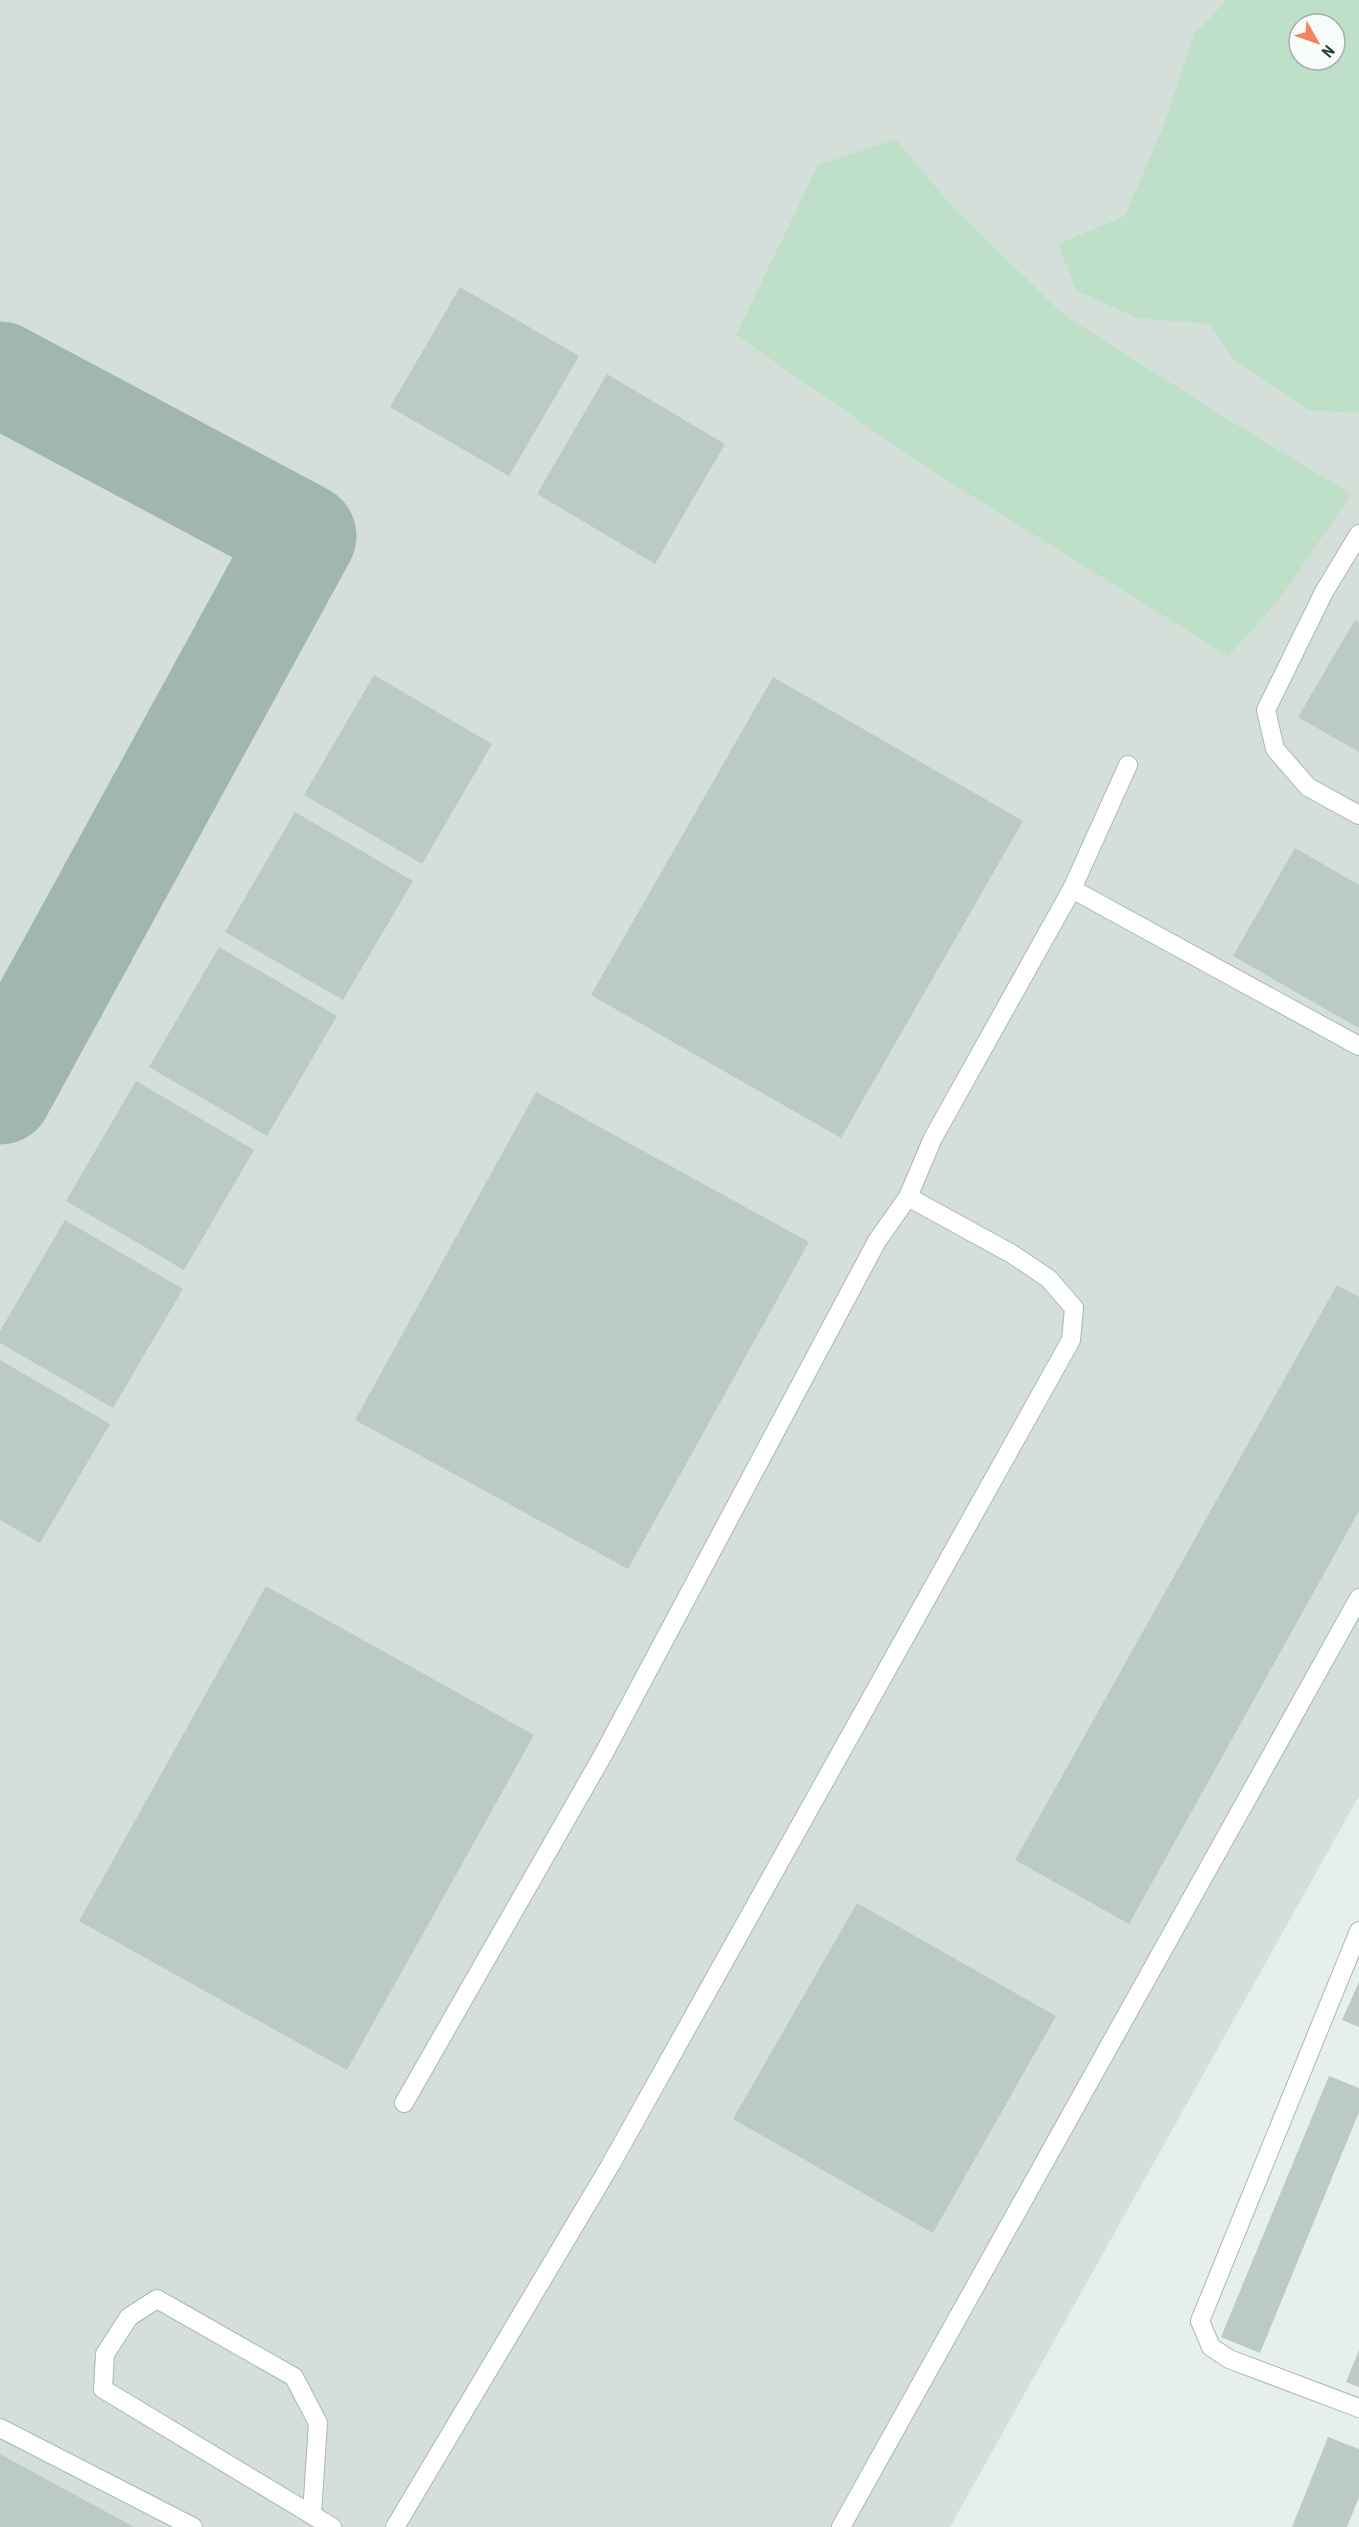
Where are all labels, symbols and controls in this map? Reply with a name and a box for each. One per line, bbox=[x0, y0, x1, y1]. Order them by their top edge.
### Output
north arrow bbox=[1287, 12, 1347, 72]
text: N bbox=[1318, 41, 1339, 61]

